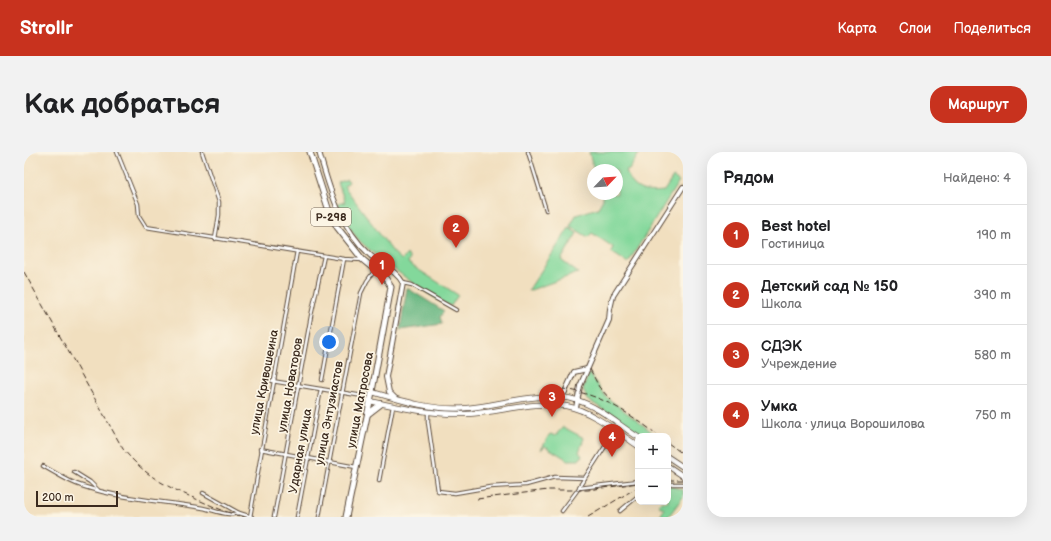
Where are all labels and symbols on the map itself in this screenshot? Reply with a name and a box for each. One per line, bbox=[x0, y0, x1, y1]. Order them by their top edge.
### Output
north arrow bbox=[587, 164, 623, 200]
road number: Р-298 bbox=[311, 208, 351, 226]
pin: 2 bbox=[443, 215, 469, 248]
pin: 1 bbox=[369, 252, 395, 285]
street label: улица Кривошеина bbox=[247, 328, 282, 436]
your location bbox=[319, 332, 339, 352]
street label: улица Новаторов bbox=[275, 336, 306, 434]
street label: улица Матросова bbox=[344, 351, 377, 449]
street label: улица Энтузиастов bbox=[312, 359, 347, 466]
pin: 3 bbox=[539, 384, 565, 417]
street label: Ударная улица bbox=[286, 407, 315, 495]
pin: 4 bbox=[599, 424, 625, 457]
scale bar bbox=[36, 489, 118, 508]

